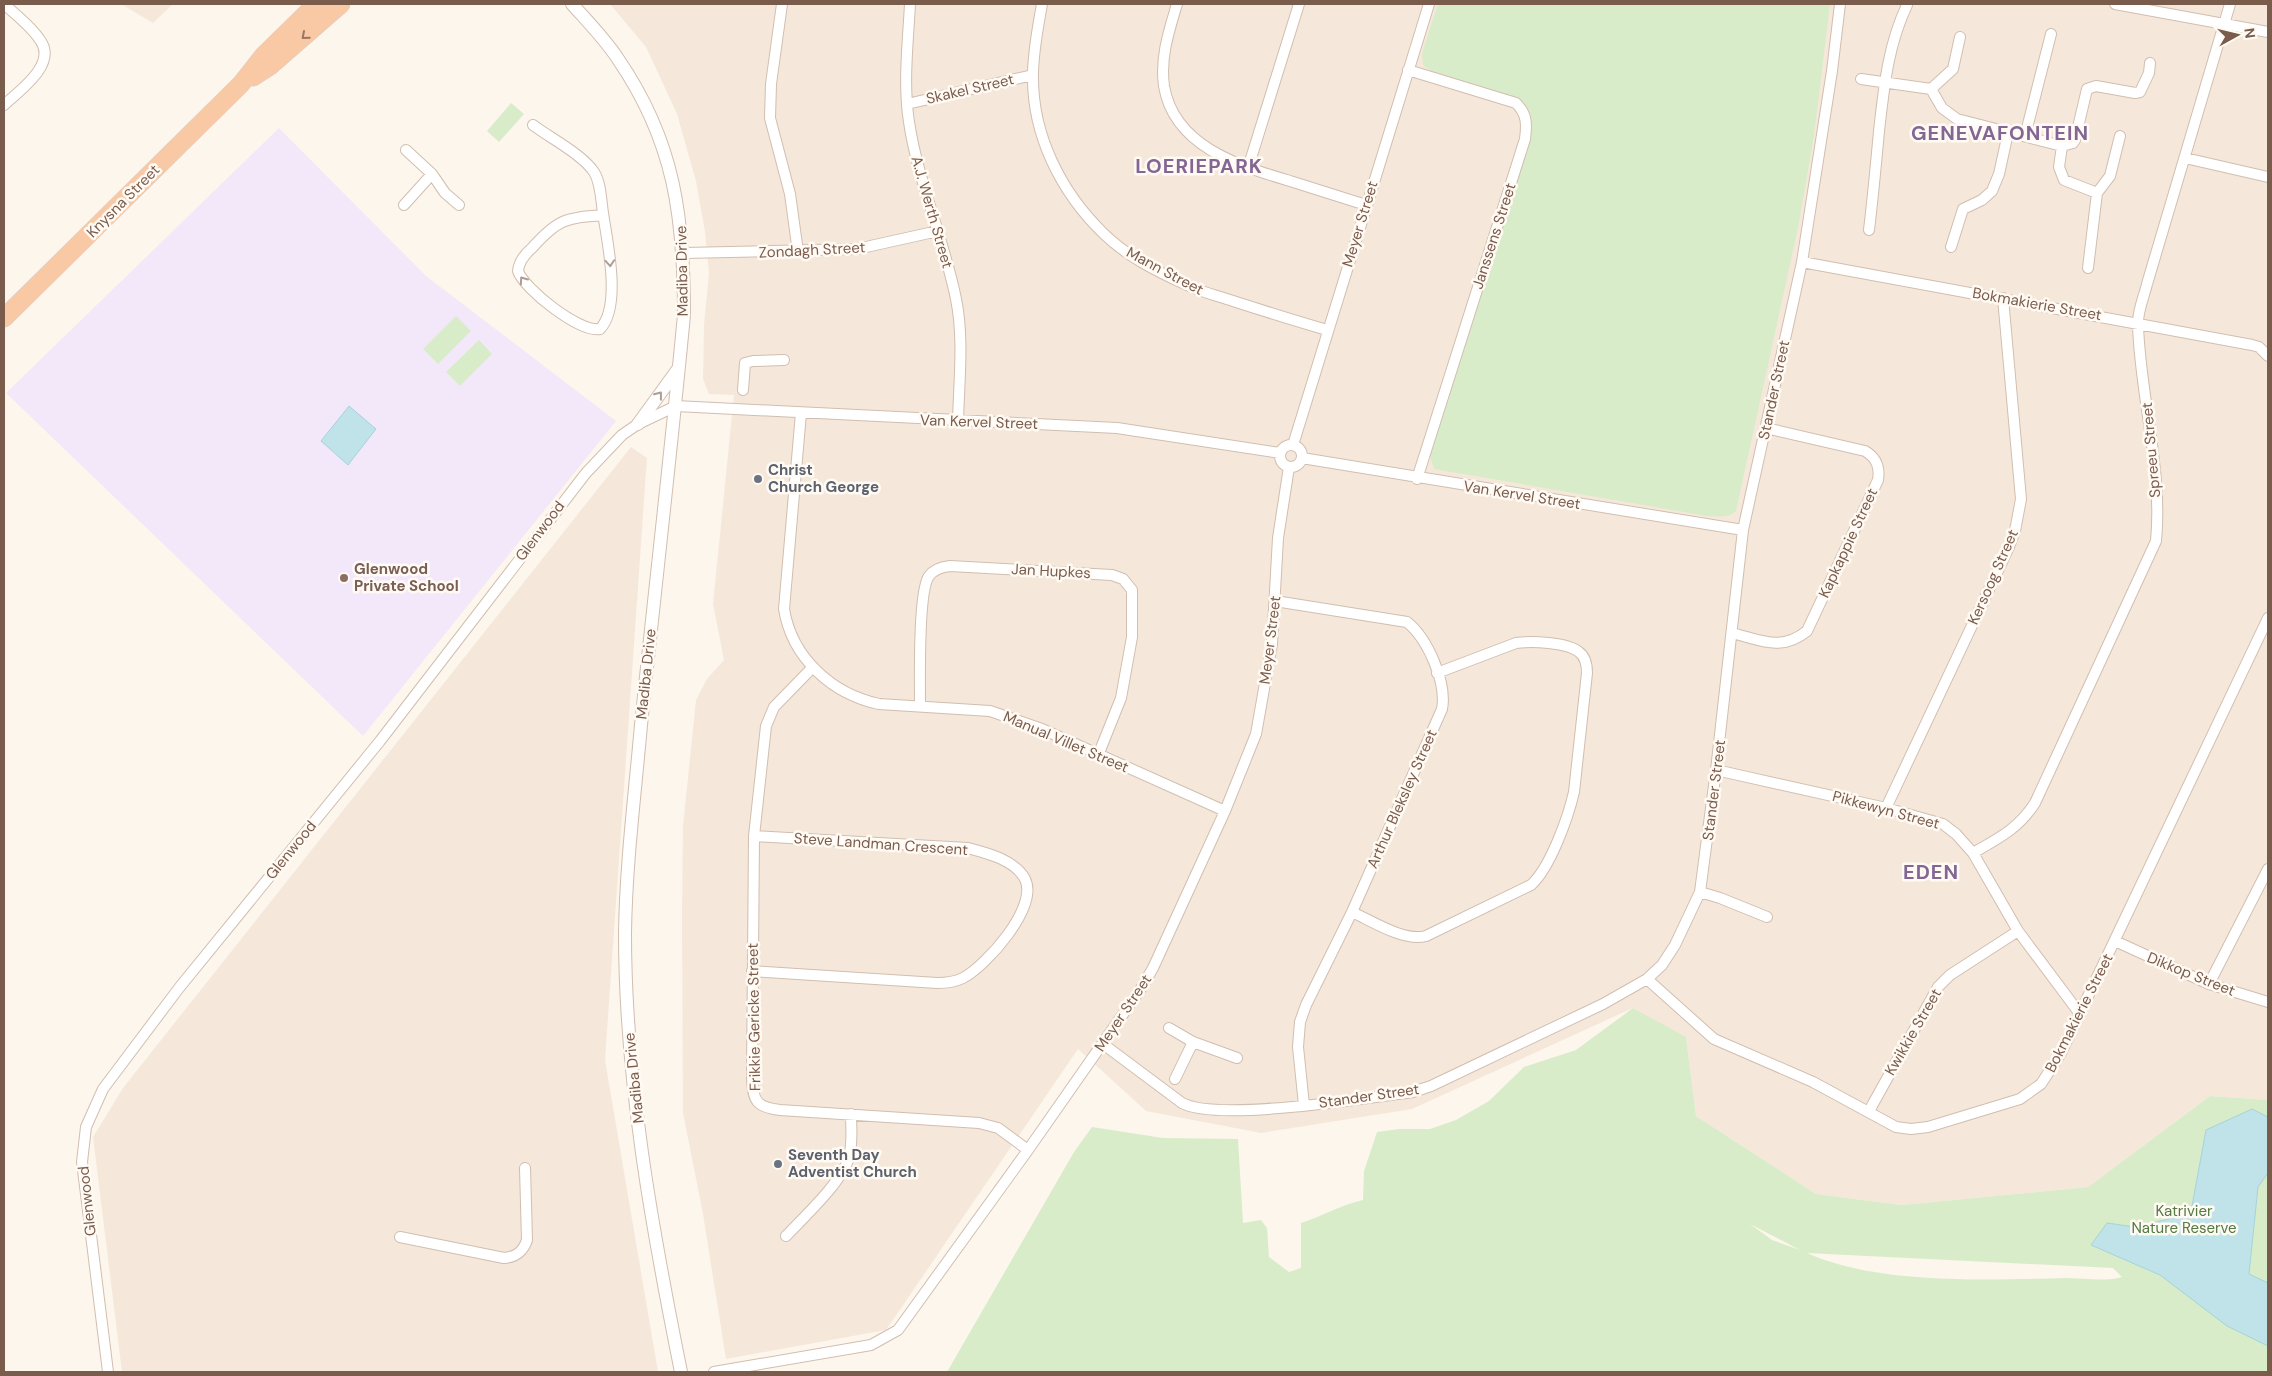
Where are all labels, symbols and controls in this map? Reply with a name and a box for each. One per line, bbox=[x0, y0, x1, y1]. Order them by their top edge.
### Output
north arrow bbox=[2212, 10, 2262, 60]
text: N bbox=[2240, 27, 2259, 40]
one-way arrow bbox=[301, 30, 310, 39]
street label: Skakel Street bbox=[924, 69, 1016, 109]
district label: GENEVAFONTEIN bbox=[1911, 120, 2089, 146]
district label: LOERIEPARK bbox=[1135, 153, 1263, 179]
street label: A.J. Werth Street bbox=[906, 154, 958, 271]
street label: Knysna Street bbox=[82, 160, 164, 242]
street label: Meyer Street bbox=[1337, 178, 1383, 270]
street label: Janssens Street bbox=[1467, 180, 1521, 292]
street label: Madiba Drive bbox=[671, 225, 693, 317]
street label: Zondagh Street bbox=[758, 237, 866, 263]
street label: Mann Street bbox=[1123, 242, 1207, 300]
one-way arrow bbox=[605, 259, 616, 267]
one-way arrow bbox=[520, 276, 529, 286]
street label: Bokmakierie Street bbox=[1971, 283, 2103, 325]
street label: Stander Street bbox=[1754, 338, 1794, 442]
one-way arrow bbox=[653, 391, 662, 401]
street label: Spreeu Street bbox=[2137, 401, 2165, 498]
street label: Van Kervel Street bbox=[920, 410, 1039, 434]
place label: Christ Church George bbox=[768, 460, 879, 497]
marker: Christ Church George bbox=[752, 473, 764, 485]
street label: Van Kervel Street bbox=[1462, 476, 1582, 514]
street label: Kapkappie Street bbox=[1814, 485, 1882, 601]
street label: Glenwood bbox=[511, 497, 569, 565]
street label: Kersoog Street bbox=[1963, 526, 2023, 628]
place label: Glenwood Private School bbox=[354, 559, 459, 596]
street label: Jan Hupkes bbox=[1011, 559, 1091, 583]
marker: Glenwood Private School bbox=[338, 572, 350, 584]
street label: Meyer Street bbox=[1255, 594, 1285, 685]
street label: Madiba Drive bbox=[631, 628, 661, 720]
street label: Manual Villet Street bbox=[1000, 707, 1132, 778]
street label: Arthur Bleksley Street bbox=[1362, 726, 1442, 872]
street label: Stander Street bbox=[1698, 738, 1730, 842]
street label: Pikkewyn Street bbox=[1830, 786, 1942, 834]
street label: Glenwood bbox=[261, 816, 321, 884]
street label: Steve Landman Crescent bbox=[793, 828, 969, 860]
district label: EDEN bbox=[1903, 859, 1959, 885]
street label: Frikkie Gericke Street bbox=[743, 943, 765, 1091]
street label: Dikkop Street bbox=[2144, 947, 2238, 1001]
street label: Bokmakierie Street bbox=[2040, 950, 2118, 1076]
street label: Meyer Street bbox=[1090, 970, 1156, 1056]
street label: Kwikkie Street bbox=[1880, 985, 1946, 1079]
street label: Madiba Drive bbox=[619, 1032, 649, 1124]
street label: Stander Street bbox=[1317, 1079, 1421, 1113]
place label: Seventh Day Adventist Church bbox=[788, 1145, 917, 1182]
marker: Seventh Day Adventist Church bbox=[772, 1158, 784, 1170]
street label: Glenwood bbox=[73, 1165, 101, 1237]
park label: Katrivier Nature Reserve bbox=[2131, 1201, 2237, 1238]

